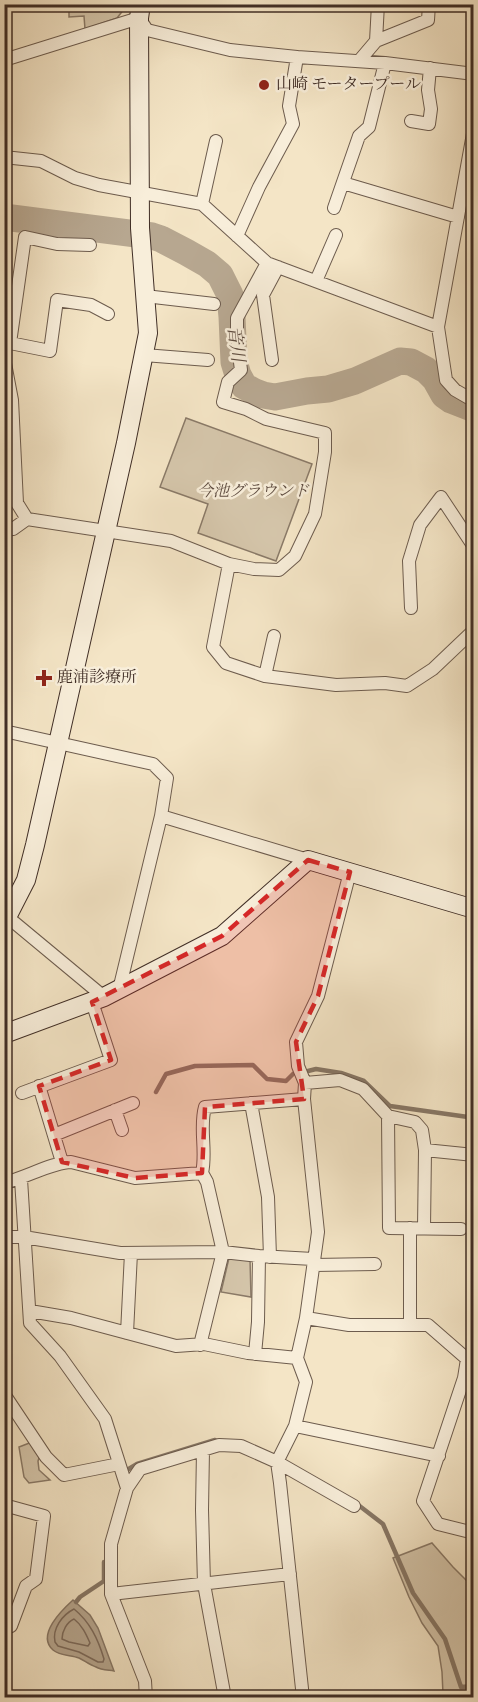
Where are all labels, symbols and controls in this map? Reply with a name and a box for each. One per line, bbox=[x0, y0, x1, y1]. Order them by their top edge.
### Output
place label: 山崎 モータープール bbox=[276, 74, 421, 96]
marker: 山崎 モータープール bbox=[257, 78, 271, 92]
water label: 音川 bbox=[220, 325, 250, 365]
park label: 今池グラウンド bbox=[197, 481, 310, 503]
place label: 鹿浦診療所 bbox=[57, 667, 137, 689]
marker: 鹿浦診療所 bbox=[35, 669, 53, 687]

